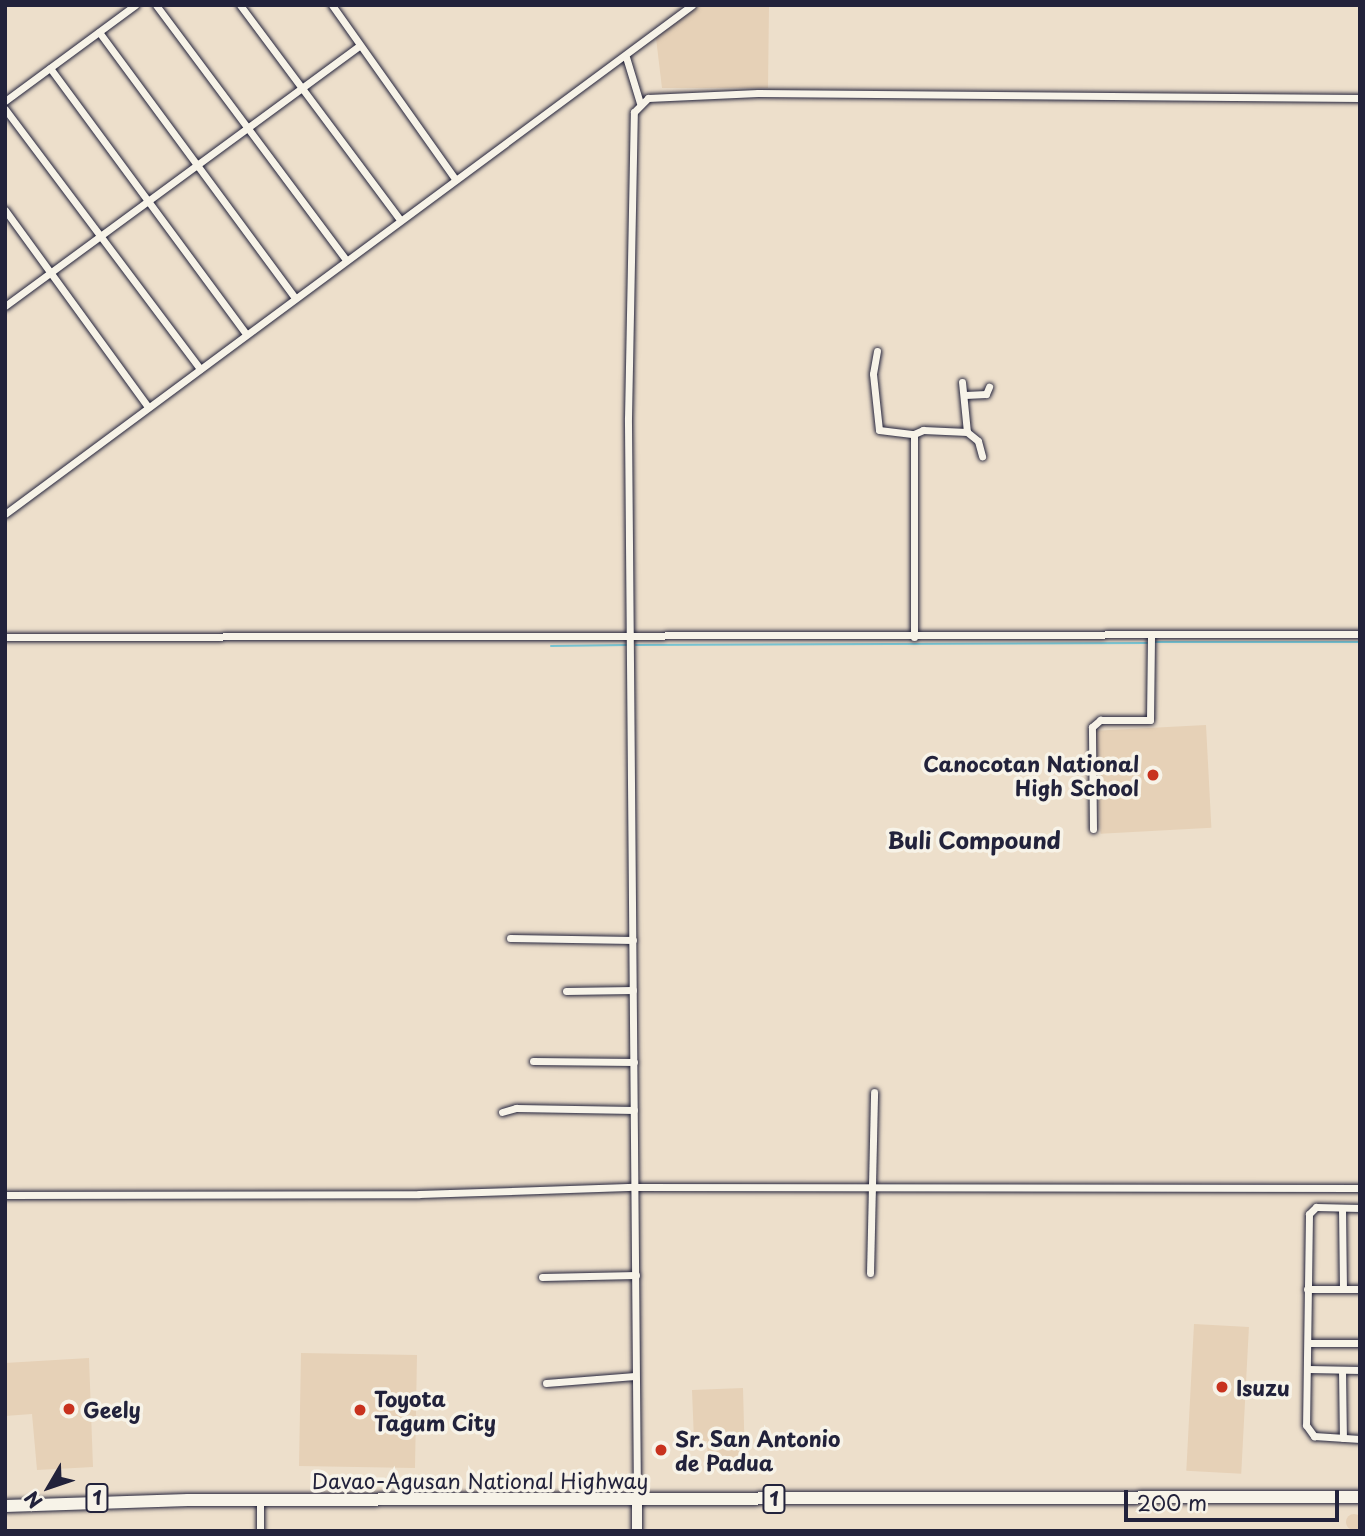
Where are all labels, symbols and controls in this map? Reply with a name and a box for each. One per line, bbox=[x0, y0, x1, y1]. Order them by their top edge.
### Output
place label: Canocotan National High School bbox=[924, 750, 1139, 800]
marker: Canocotan National High School bbox=[1145, 767, 1161, 783]
district label: Buli Compound bbox=[887, 826, 1061, 854]
place label: Isuzu bbox=[1236, 1374, 1290, 1400]
marker: Isuzu bbox=[1214, 1379, 1230, 1395]
place label: Toyota Tagum City bbox=[374, 1385, 496, 1435]
place label: Geely bbox=[83, 1396, 141, 1422]
marker: Geely bbox=[61, 1401, 77, 1417]
marker: Toyota Tagum City bbox=[352, 1402, 368, 1418]
place label: Sr. San Antonio de Padua bbox=[675, 1425, 841, 1475]
marker: Sr. San Antonio de Padua bbox=[653, 1442, 669, 1458]
north arrow bbox=[14, 1452, 84, 1522]
street label: Davao-Agusan National Highway bbox=[312, 1467, 648, 1493]
scale bar bbox=[1127, 1476, 1342, 1520]
road number: 1 bbox=[85, 1482, 109, 1514]
road number: 1 bbox=[762, 1484, 786, 1514]
text: N bbox=[17, 1486, 48, 1515]
text: 200 m bbox=[1137, 1486, 1207, 1518]

